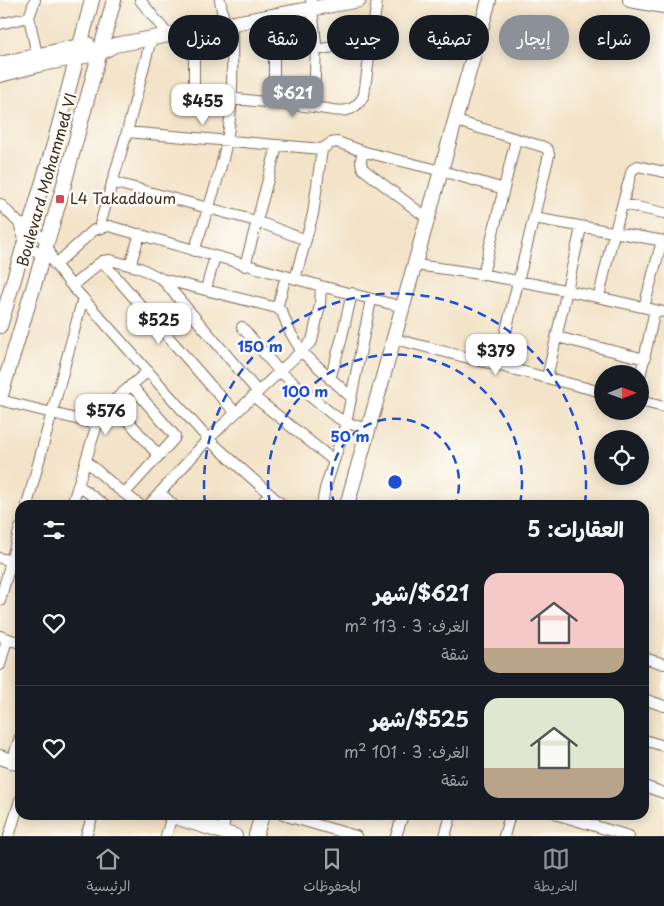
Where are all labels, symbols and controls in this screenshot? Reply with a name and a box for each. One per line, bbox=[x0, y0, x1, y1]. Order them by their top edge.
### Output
chip: منزل bbox=[168, 15, 239, 60]
chip: شقة bbox=[249, 15, 317, 60]
chip: جديد bbox=[327, 15, 399, 60]
chip: تصفية bbox=[409, 15, 489, 60]
chip: إيجار bbox=[499, 15, 569, 60]
chip: شراء bbox=[579, 15, 650, 60]
pin: $621 bbox=[263, 76, 323, 118]
text: $621 bbox=[273, 80, 313, 104]
pin: $455 bbox=[173, 84, 233, 126]
text: $455 bbox=[182, 88, 224, 112]
street label: Boulevard Mohammed VI bbox=[10, 90, 81, 269]
place label: L4 Takaddoum bbox=[70, 186, 176, 209]
marker: L4 Takaddoum bbox=[54, 193, 66, 205]
pin: $525 bbox=[129, 302, 189, 345]
text: $525 bbox=[138, 307, 180, 331]
text: 150 m bbox=[237, 334, 283, 357]
pin: $379 bbox=[466, 334, 526, 376]
text: $379 bbox=[477, 338, 515, 362]
north arrow bbox=[594, 365, 649, 420]
map controls bbox=[594, 365, 649, 485]
text: 100 m bbox=[282, 379, 328, 402]
pin: $576 bbox=[76, 394, 136, 436]
text: $576 bbox=[86, 398, 126, 422]
text: 50 m bbox=[331, 424, 369, 447]
button: locate bbox=[594, 430, 649, 485]
centre of rings bbox=[386, 473, 404, 491]
text: العقارات: 5 bbox=[527, 512, 624, 544]
icon: filters bbox=[40, 516, 68, 544]
text: $621/شهر bbox=[374, 576, 469, 608]
icon: home bbox=[524, 593, 584, 653]
icon: heart bbox=[40, 609, 68, 637]
text: الغرف: 3 · 113 m² bbox=[344, 613, 469, 637]
text: شقة bbox=[441, 641, 469, 665]
text: $525/شهر bbox=[371, 702, 469, 734]
icon: home bbox=[524, 718, 584, 778]
icon: heart bbox=[40, 734, 68, 762]
text: الغرف: 3 · 101 m² bbox=[344, 739, 469, 763]
text: شقة bbox=[441, 767, 469, 791]
tab: الرئيسية bbox=[86, 845, 130, 899]
tab: المحفوظات bbox=[303, 845, 361, 899]
tab: الخريطة bbox=[534, 845, 578, 899]

